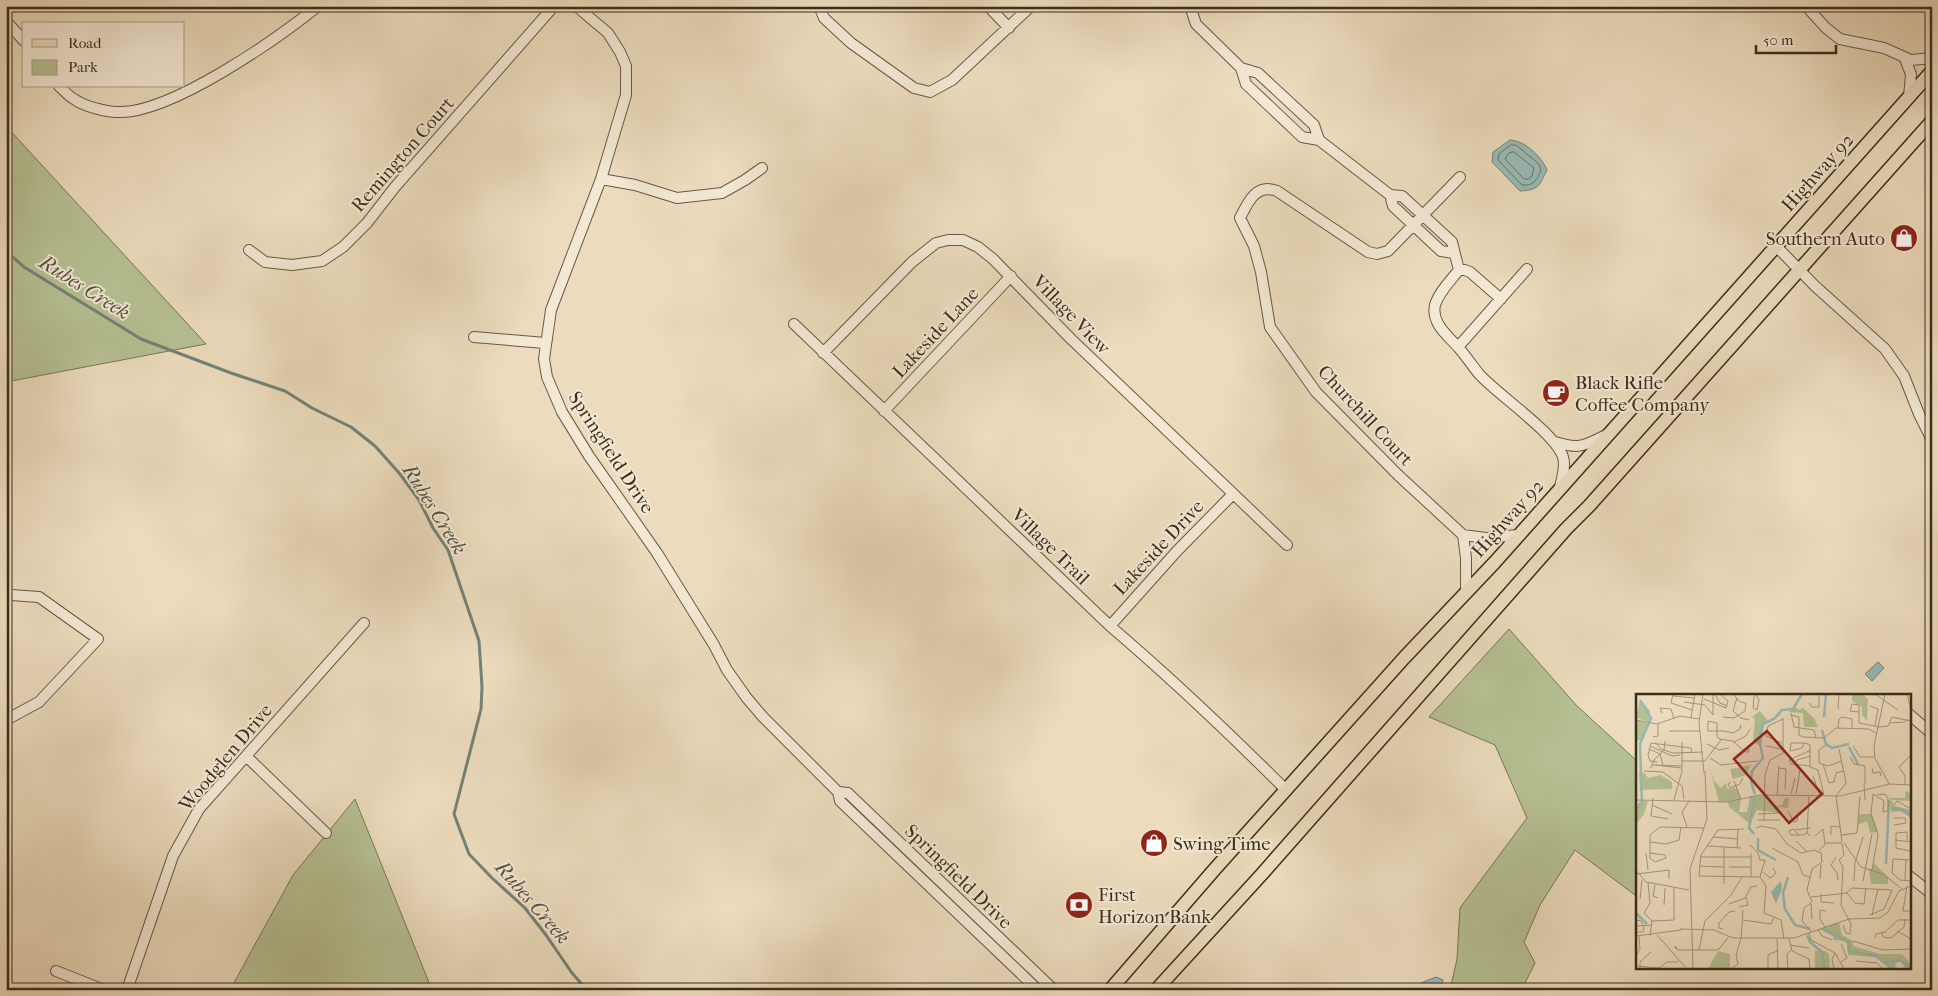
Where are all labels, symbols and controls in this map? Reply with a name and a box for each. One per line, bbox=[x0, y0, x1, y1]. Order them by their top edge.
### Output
legend bbox=[22, 22, 185, 88]
scale bar bbox=[1756, 22, 1836, 54]
text: 50 m bbox=[1763, 31, 1794, 49]
text: Road bbox=[68, 34, 102, 52]
text: Park bbox=[68, 58, 98, 76]
street label: Remington Court bbox=[347, 92, 459, 217]
street label: Highway 92 bbox=[1777, 129, 1859, 216]
shop icon: Southern Auto bbox=[1889, 223, 1919, 253]
place label: Southern Auto bbox=[1766, 228, 1885, 250]
water label: Rubes Creek bbox=[34, 250, 134, 324]
street label: Village View bbox=[1027, 270, 1115, 360]
street label: Lakeside Lane bbox=[888, 283, 983, 383]
street label: Churchill Court bbox=[1313, 361, 1417, 471]
place label: Black Rifle Coffee Company bbox=[1575, 372, 1710, 416]
cafe icon: Black Rifle Coffee Company bbox=[1541, 378, 1571, 408]
street label: Springfield Drive bbox=[564, 388, 659, 518]
water label: Rubes Creek bbox=[397, 458, 471, 559]
street label: Highway 92 bbox=[1467, 475, 1549, 562]
street label: Lakeside Drive bbox=[1109, 496, 1208, 600]
street label: Village Trail bbox=[1006, 503, 1094, 589]
inset map bbox=[1636, 694, 1910, 968]
street label: Woodglen Drive bbox=[174, 700, 277, 816]
street label: Springfield Drive bbox=[900, 820, 1017, 934]
shop icon: Swing Time bbox=[1139, 828, 1169, 858]
place label: Swing Time bbox=[1173, 833, 1271, 855]
water label: Rubes Creek bbox=[489, 855, 575, 948]
place label: First Horizon Bank bbox=[1098, 884, 1211, 928]
bank icon: First Horizon Bank bbox=[1064, 890, 1094, 920]

